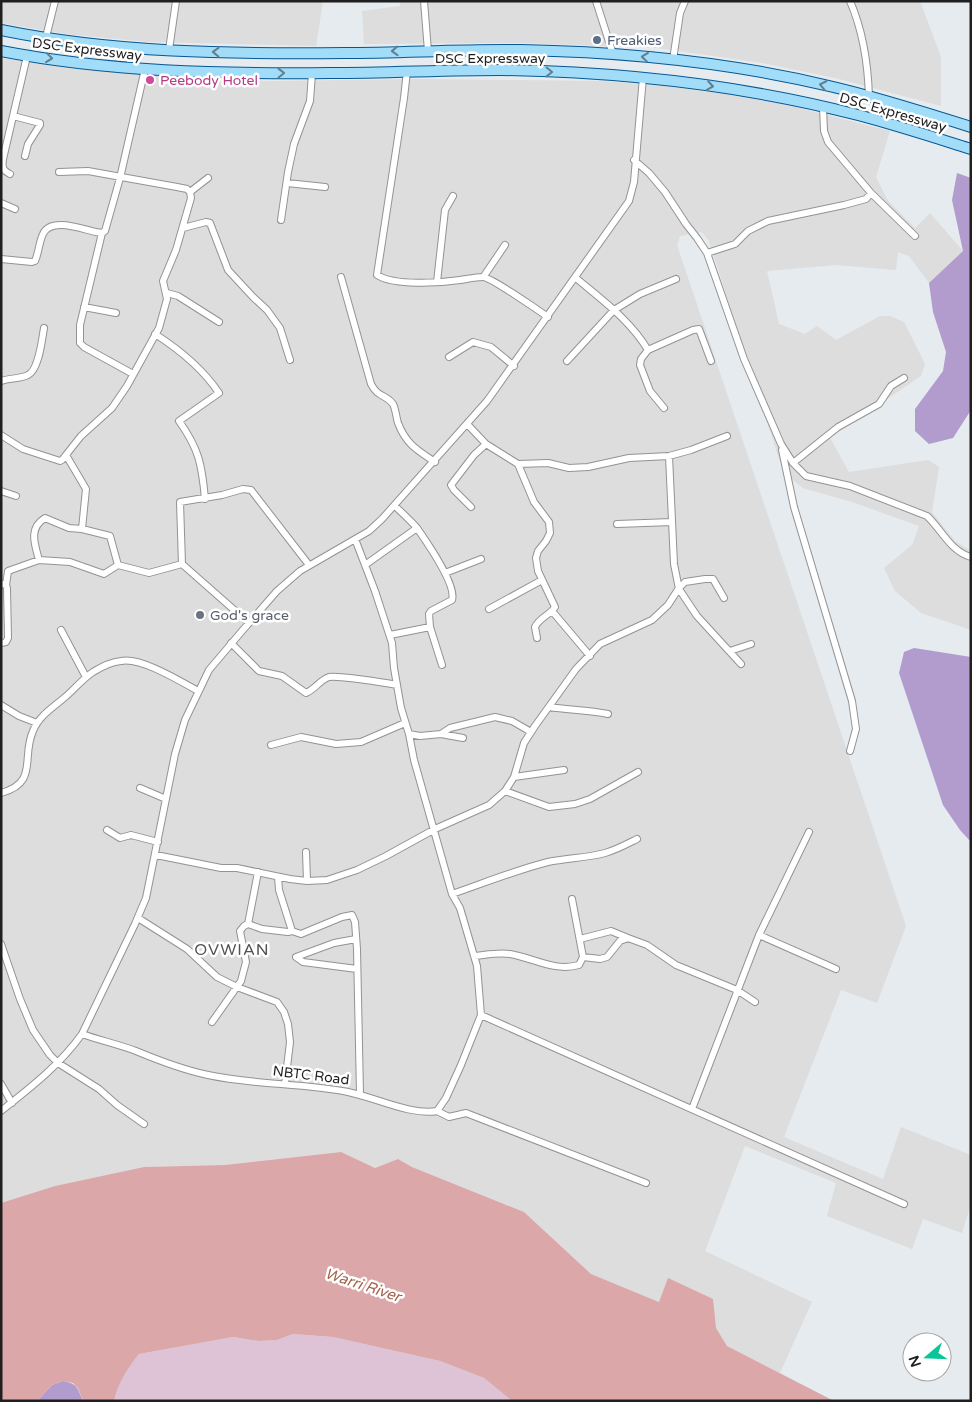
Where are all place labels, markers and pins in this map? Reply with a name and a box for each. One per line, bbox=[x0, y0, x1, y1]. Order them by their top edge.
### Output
place label: Freakies bbox=[607, 32, 662, 49]
marker: Freakies bbox=[591, 34, 603, 46]
place label: Peebody Hotel bbox=[160, 72, 258, 89]
marker: Peebody Hotel bbox=[144, 74, 156, 86]
place label: God's grace bbox=[210, 607, 289, 624]
marker: God's grace bbox=[194, 609, 206, 621]

